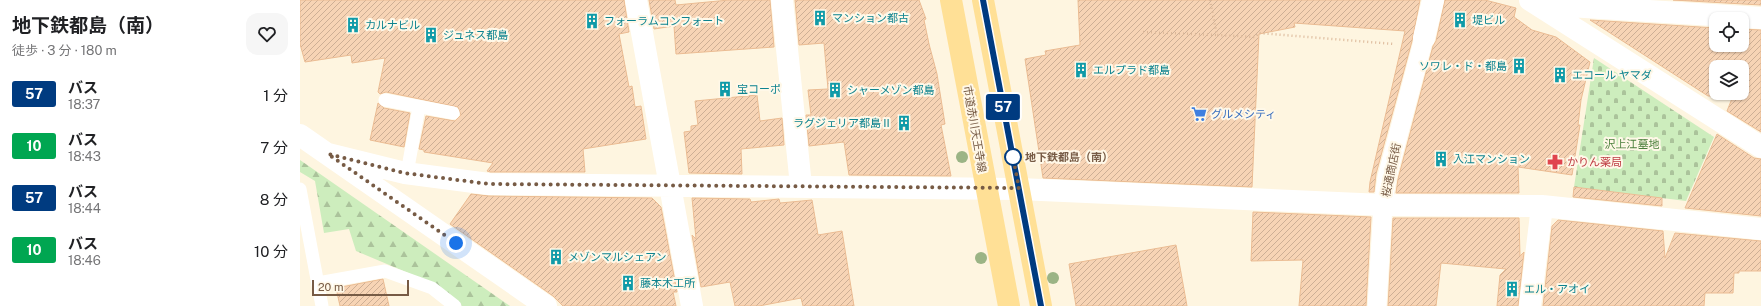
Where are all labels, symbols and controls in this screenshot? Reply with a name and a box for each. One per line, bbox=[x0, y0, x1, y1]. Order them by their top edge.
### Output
building icon: マンション都古 bbox=[811, 9, 829, 27]
building icon: 堤ビル bbox=[1451, 11, 1469, 29]
building icon: フォーラムコンフォート bbox=[583, 12, 601, 30]
place label: マンション都古 bbox=[832, 12, 909, 24]
map controls bbox=[1709, 12, 1749, 100]
button: locate bbox=[1709, 12, 1749, 52]
button: heart bbox=[246, 13, 288, 55]
text: 地下鉄都島（南） bbox=[12, 14, 164, 36]
place label: 堤ビル bbox=[1472, 14, 1505, 26]
place label: フォーラムコンフォート bbox=[604, 15, 724, 27]
building icon: カルナビル bbox=[344, 16, 362, 34]
place label: カルナビル bbox=[365, 19, 420, 31]
building icon: ジュネス都島 bbox=[422, 26, 440, 44]
place label: ジュネス都島 bbox=[443, 29, 508, 41]
text: 徒歩 · 3 分 · 180 m bbox=[12, 43, 117, 58]
building icon: ソワレ・ド・都島 bbox=[1510, 57, 1528, 75]
place label: ソワレ・ド・都島 bbox=[1419, 60, 1507, 72]
button: layers bbox=[1709, 60, 1749, 100]
building icon: エルプラド都島 bbox=[1072, 61, 1090, 79]
place label: エルプラド都島 bbox=[1093, 64, 1170, 76]
building icon: エコール ヤマダ bbox=[1551, 66, 1569, 84]
place label: エコール ヤマダ bbox=[1572, 69, 1652, 81]
text: バス bbox=[68, 79, 98, 96]
building icon: 宝コーポ bbox=[716, 80, 734, 98]
building icon: シャーメゾン都島 bbox=[826, 81, 844, 99]
place label: 宝コーポ bbox=[737, 83, 781, 95]
place label: シャーメゾン都島 bbox=[847, 84, 935, 96]
street label: 市道赤川天王寺線 bbox=[961, 85, 989, 173]
text: 57 bbox=[25, 86, 43, 102]
text: 1 分 bbox=[263, 87, 288, 104]
line badge: 57 bbox=[985, 94, 1021, 120]
text: 18:37 bbox=[68, 97, 100, 112]
text: 57 bbox=[994, 99, 1012, 115]
supermarket icon: グルメシティ bbox=[1190, 105, 1208, 123]
place label: グルメシティ bbox=[1211, 108, 1276, 120]
building icon: ラグジェリア都島Ⅱ bbox=[895, 114, 913, 132]
place label: ラグジェリア都島Ⅱ bbox=[793, 117, 892, 129]
text: バス bbox=[68, 131, 98, 148]
text: 10 bbox=[26, 138, 42, 154]
park label: 沢上江墓地 bbox=[1605, 138, 1660, 150]
text: 7 分 bbox=[260, 139, 288, 156]
street label: 桜通商店街 bbox=[1379, 142, 1403, 198]
marker: 地下鉄都島（南） bbox=[1004, 148, 1022, 166]
text: 18:43 bbox=[68, 149, 101, 164]
building icon: 入江マンション bbox=[1432, 150, 1450, 168]
place label: 地下鉄都島（南） bbox=[1025, 151, 1113, 163]
place label: 入江マンション bbox=[1453, 153, 1530, 165]
pharmacy icon: かりん薬局 bbox=[1546, 153, 1564, 171]
place label: かりん薬局 bbox=[1567, 156, 1622, 168]
text: バス bbox=[68, 183, 98, 200]
text: 57 bbox=[25, 190, 43, 206]
text: 8 分 bbox=[260, 191, 288, 208]
text: 18:44 bbox=[68, 201, 101, 216]
your location bbox=[446, 233, 466, 253]
text: バス bbox=[68, 235, 98, 252]
text: 10 bbox=[26, 242, 42, 258]
text: 10 分 bbox=[254, 243, 288, 260]
building icon: メゾンマルシェアン bbox=[547, 248, 565, 266]
place label: メゾンマルシェアン bbox=[568, 251, 667, 263]
text: 18:46 bbox=[68, 253, 101, 268]
building icon: 藤本木工所 bbox=[619, 274, 637, 292]
place label: 藤本木工所 bbox=[640, 277, 696, 289]
scale bar bbox=[312, 278, 409, 297]
building icon: エル・アオイ bbox=[1503, 280, 1521, 298]
text: 20 m bbox=[318, 281, 343, 293]
place label: エル・アオイ bbox=[1524, 283, 1590, 295]

